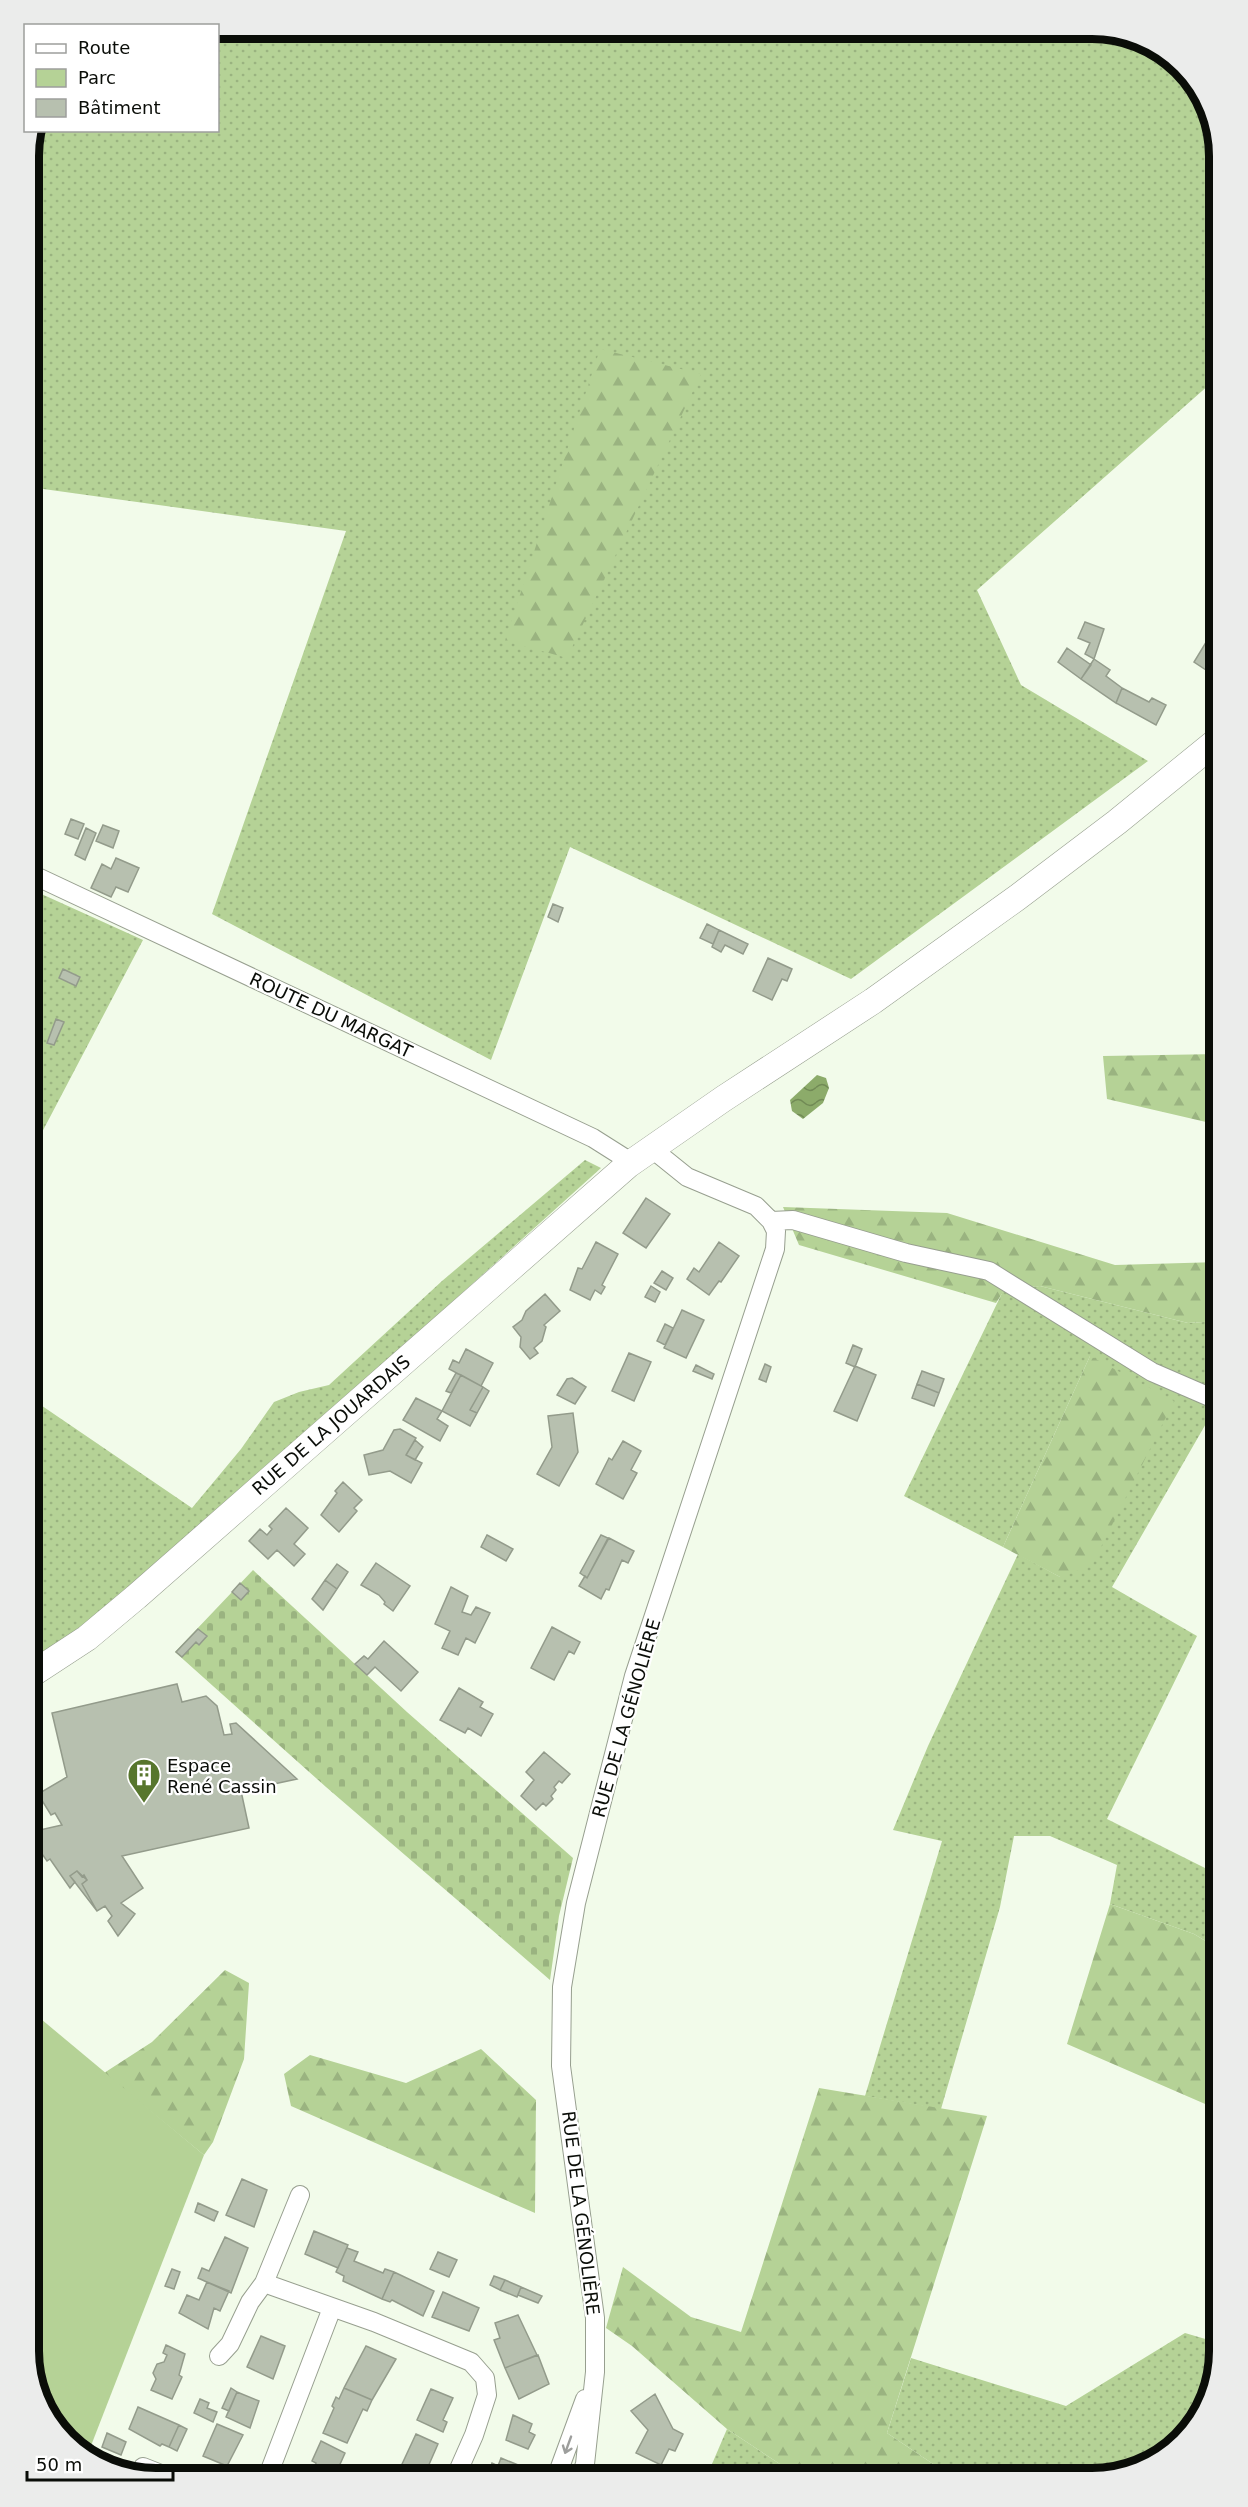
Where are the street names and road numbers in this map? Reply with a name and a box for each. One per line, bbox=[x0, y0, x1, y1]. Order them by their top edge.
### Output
street label: ROUTE DU MARGAT bbox=[246, 968, 417, 1062]
street label: RUE DE LA JOUARDAIS bbox=[248, 1351, 414, 1499]
street label: RUE DE LA GÉNOLIÈRE bbox=[588, 1616, 664, 1820]
street label: RUE DE LA GÉNOLIÈRE bbox=[558, 2110, 604, 2316]

